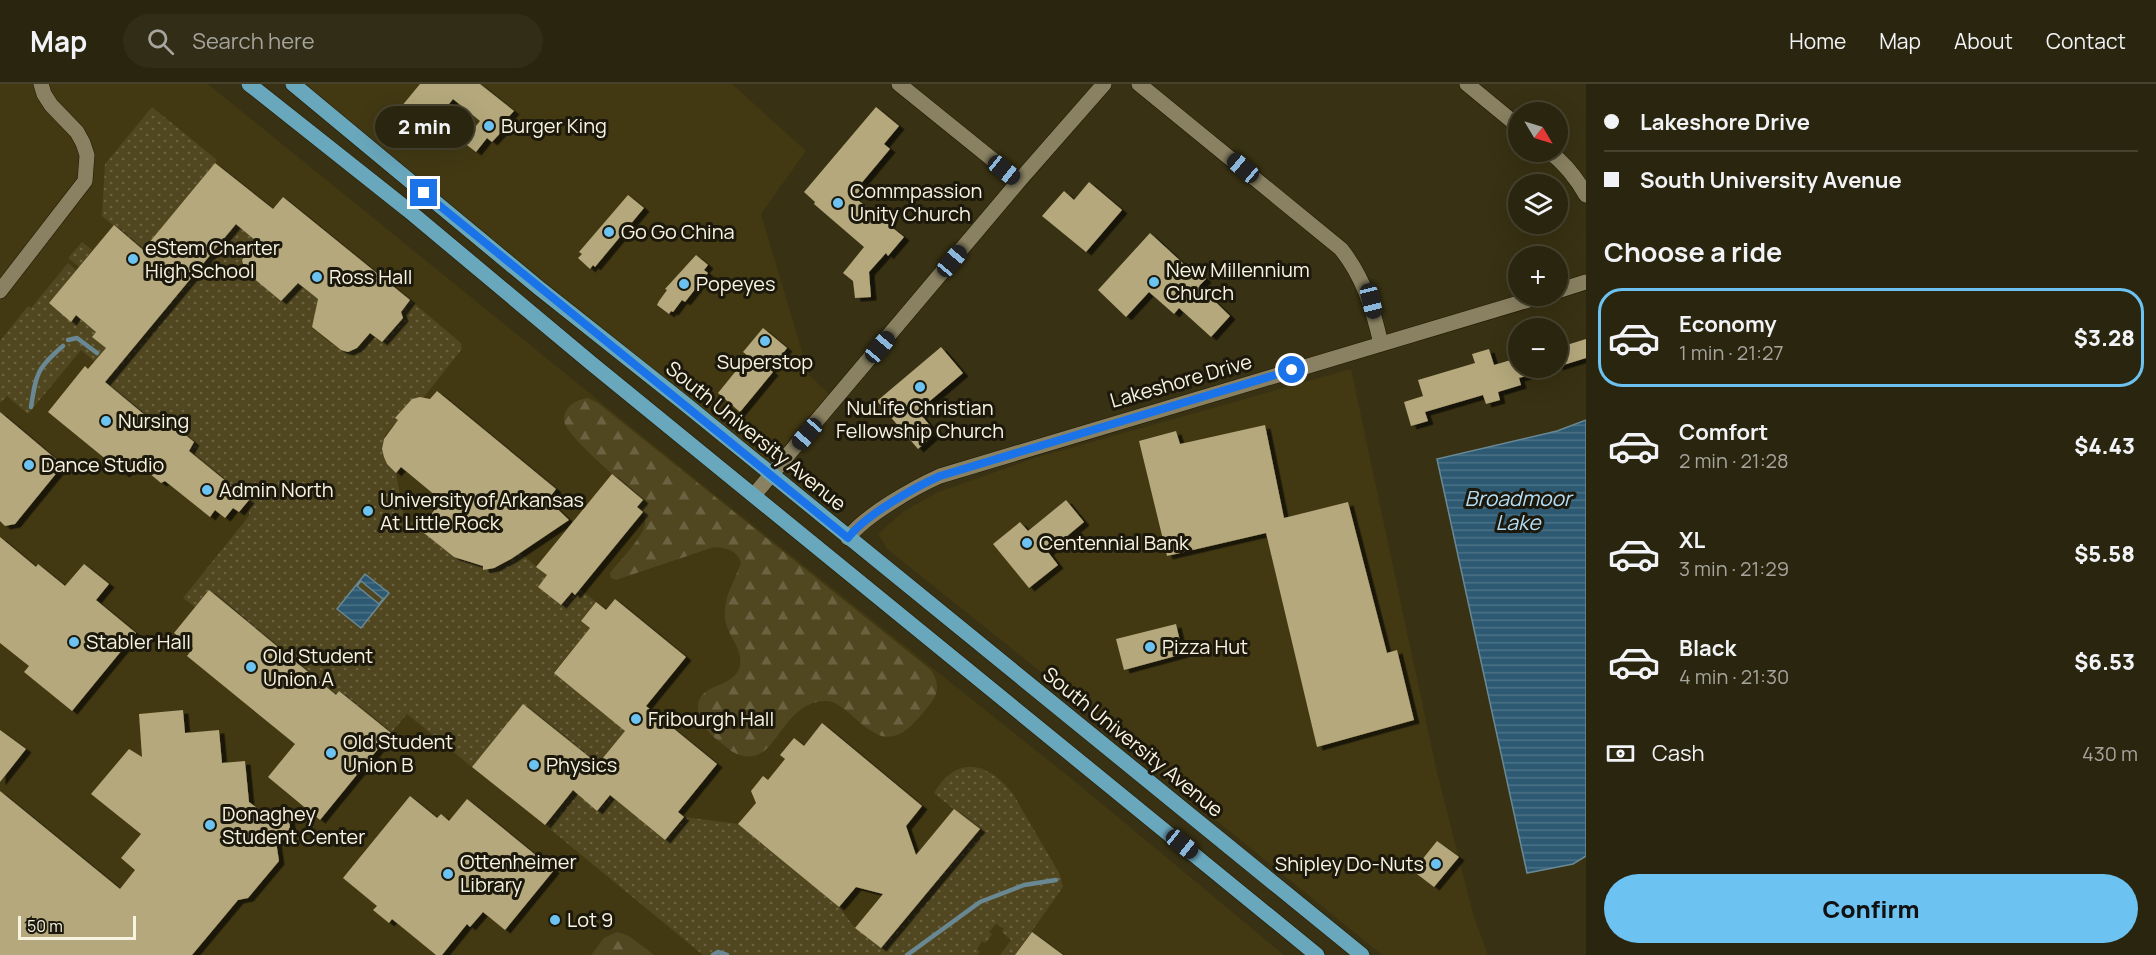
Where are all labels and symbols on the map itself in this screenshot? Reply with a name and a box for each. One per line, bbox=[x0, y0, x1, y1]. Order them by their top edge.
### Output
north arrow bbox=[1508, 102, 1568, 162]
callout: 2 min bbox=[374, 106, 474, 148]
place label: Burger King bbox=[501, 112, 607, 139]
marker: Burger King bbox=[482, 119, 496, 133]
car bbox=[1223, 150, 1263, 186]
car bbox=[984, 152, 1024, 188]
place label: Commpassion Unity Church bbox=[850, 177, 982, 227]
route end bbox=[410, 179, 437, 206]
marker: Commpassion Unity Church bbox=[831, 196, 845, 210]
place label: Go Go China bbox=[621, 218, 735, 245]
marker: Go Go China bbox=[602, 225, 616, 239]
place label: eStem Charter High School bbox=[145, 234, 280, 284]
car bbox=[934, 241, 970, 281]
marker: eStem Charter High School bbox=[126, 252, 140, 266]
place label: New Millennium Church bbox=[1166, 256, 1310, 306]
place label: Ross Hall bbox=[329, 263, 412, 290]
marker: Ross Hall bbox=[310, 270, 324, 284]
place label: Popeyes bbox=[696, 270, 776, 297]
marker: New Millennium Church bbox=[1147, 275, 1161, 289]
marker: Popeyes bbox=[677, 277, 691, 291]
car bbox=[1358, 281, 1384, 321]
car bbox=[862, 327, 898, 367]
marker: Superstop bbox=[758, 334, 772, 348]
street label: Lakeshore Drive bbox=[1107, 347, 1255, 414]
place label: Superstop bbox=[717, 348, 813, 375]
street label: South University Avenue bbox=[661, 354, 852, 517]
route start bbox=[1278, 356, 1305, 383]
marker: NuLife Christian Fellowship Church bbox=[913, 380, 927, 394]
place label: NuLife Christian Fellowship Church bbox=[836, 394, 1004, 444]
place label: Nursing bbox=[118, 407, 189, 434]
marker: Nursing bbox=[99, 414, 113, 428]
car bbox=[788, 415, 826, 453]
place label: Dance Studio bbox=[41, 451, 165, 478]
marker: Dance Studio bbox=[22, 458, 36, 472]
place label: Admin North bbox=[219, 476, 334, 503]
marker: Admin North bbox=[200, 483, 214, 497]
water label: Broadmoor Lake bbox=[1465, 484, 1574, 536]
place label: University of Arkansas At Little Rock bbox=[380, 486, 584, 536]
marker: University of Arkansas At Little Rock bbox=[361, 504, 375, 518]
place label: Centennial Bank bbox=[1039, 529, 1190, 556]
marker: Centennial Bank bbox=[1020, 536, 1034, 550]
place label: Stabler Hall bbox=[86, 628, 191, 655]
place label: Pizza Hut bbox=[1162, 633, 1248, 660]
marker: Stabler Hall bbox=[67, 635, 81, 649]
marker: Pizza Hut bbox=[1143, 640, 1157, 654]
place label: Old Student Union A bbox=[263, 642, 373, 692]
marker: Old Student Union A bbox=[244, 660, 258, 674]
street label: South University Avenue bbox=[1038, 660, 1229, 823]
place label: Fribourgh Hall bbox=[648, 705, 774, 732]
marker: Fribourgh Hall bbox=[629, 712, 643, 726]
place label: Old Student Union B bbox=[343, 728, 453, 778]
marker: Old Student Union B bbox=[324, 746, 338, 760]
place label: Physics bbox=[546, 751, 617, 778]
marker: Physics bbox=[527, 758, 541, 772]
place label: Donaghey Student Center bbox=[222, 800, 365, 850]
marker: Donaghey Student Center bbox=[203, 818, 217, 832]
car bbox=[1162, 826, 1202, 862]
place label: Ottenheimer Library bbox=[460, 848, 577, 898]
place label: Shipley Do-Nuts bbox=[1275, 850, 1424, 877]
marker: Shipley Do-Nuts bbox=[1429, 857, 1443, 871]
marker: Ottenheimer Library bbox=[441, 867, 455, 881]
place label: Lot 9 bbox=[567, 906, 613, 933]
scale bar bbox=[18, 913, 136, 940]
marker: Lot 9 bbox=[548, 913, 562, 927]

